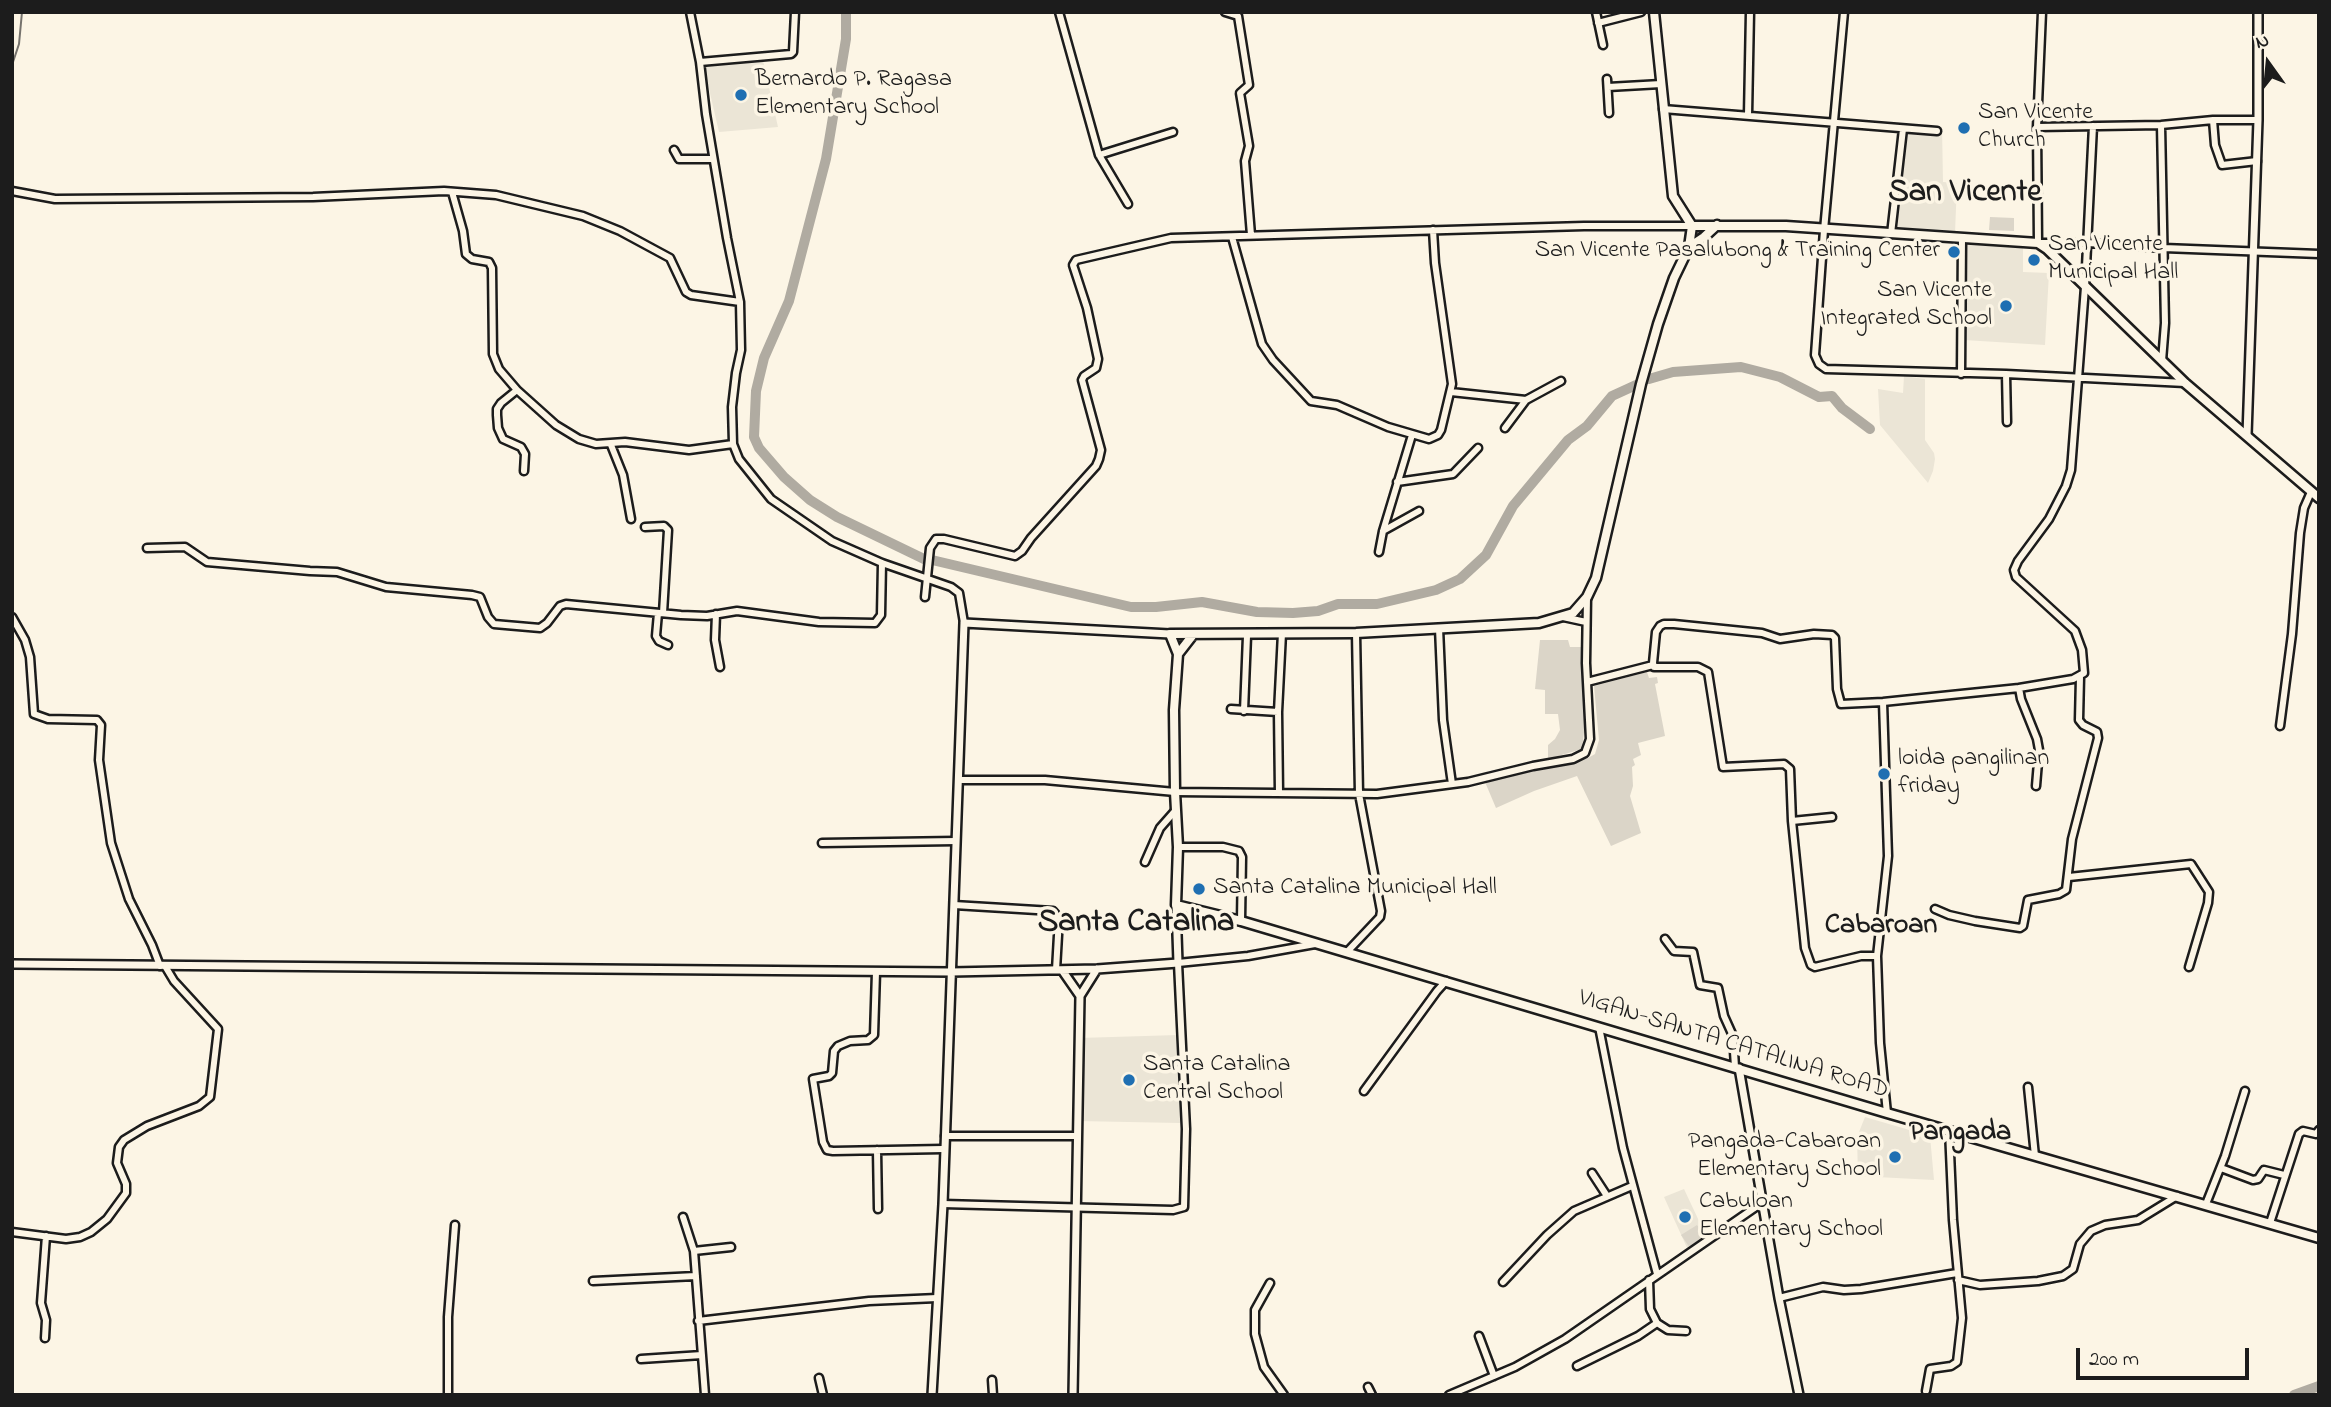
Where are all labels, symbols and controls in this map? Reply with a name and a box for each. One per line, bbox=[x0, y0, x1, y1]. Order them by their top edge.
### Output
north arrow bbox=[2233, 28, 2303, 98]
text: N bbox=[2253, 28, 2272, 57]
place label: Bernardo P. Ragasa Elementary School bbox=[755, 67, 952, 123]
marker: Bernardo P. Ragasa Elementary School bbox=[733, 87, 749, 103]
place label: San Vicente Church bbox=[1978, 100, 2093, 156]
marker: San Vicente Church bbox=[1956, 120, 1972, 136]
district label: San Vicente bbox=[1888, 176, 2042, 214]
place label: San Vicente Municipal Hall bbox=[2048, 232, 2178, 288]
place label: San Vicente Pasalubong & Training Center bbox=[1535, 238, 1940, 266]
marker: San Vicente Pasalubong & Training Center bbox=[1946, 244, 1962, 260]
marker: San Vicente Municipal Hall bbox=[2026, 252, 2042, 268]
place label: San Vicente Integrated School bbox=[1820, 278, 1992, 334]
marker: San Vicente Integrated School bbox=[1998, 298, 2014, 314]
place label: loida pangilinan friday bbox=[1898, 746, 2049, 802]
marker: loida pangilinan friday bbox=[1876, 766, 1892, 782]
place label: Santa Catalina Municipal Hall bbox=[1213, 875, 1497, 903]
marker: Santa Catalina Municipal Hall bbox=[1191, 881, 1207, 897]
district label: Santa Catalina bbox=[1038, 906, 1234, 944]
district label: Cabaroan bbox=[1825, 910, 1937, 944]
street label: VIGAN-SANTA CATALINA ROAD bbox=[1575, 985, 1891, 1107]
place label: Santa Catalina Central School bbox=[1143, 1052, 1291, 1108]
marker: Santa Catalina Central School bbox=[1121, 1072, 1137, 1088]
district label: Pangada bbox=[1909, 1117, 2011, 1151]
place label: Pangada-Cabaroan Elementary School bbox=[1688, 1129, 1881, 1185]
marker: Pangada-Cabaroan Elementary School bbox=[1887, 1149, 1903, 1165]
place label: Cabuloan Elementary School bbox=[1699, 1189, 1883, 1245]
marker: Cabuloan Elementary School bbox=[1677, 1209, 1693, 1225]
scale bar bbox=[2079, 1334, 2252, 1378]
text: 200 m bbox=[2089, 1345, 2139, 1375]

